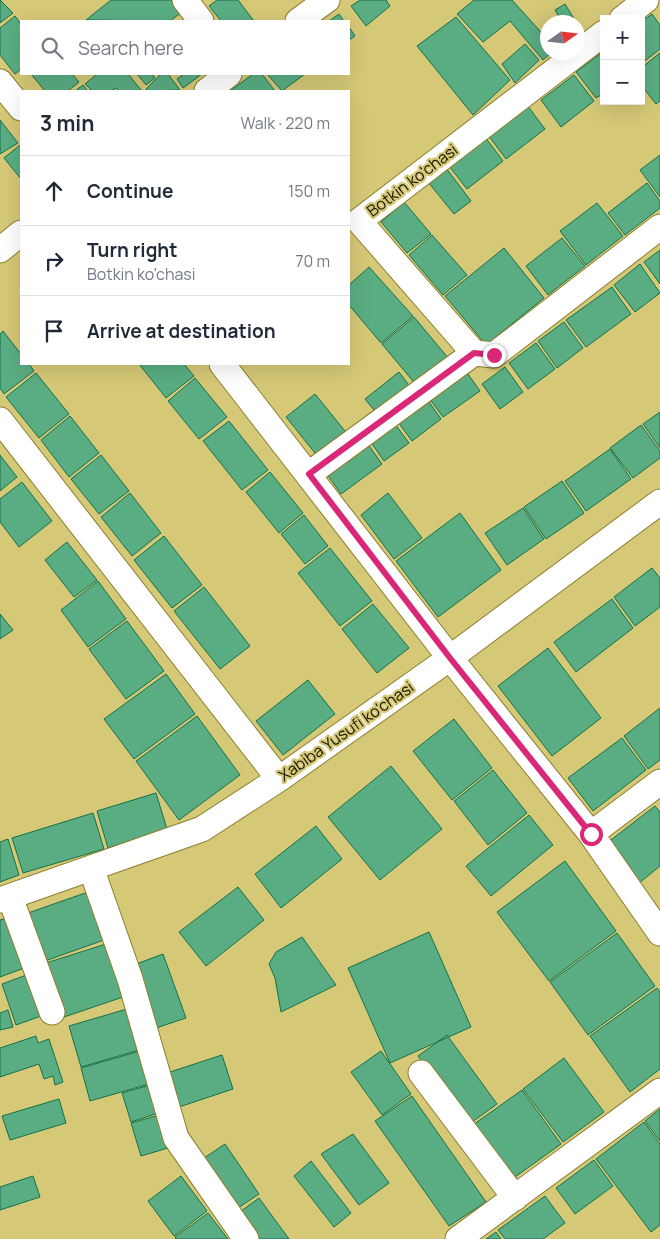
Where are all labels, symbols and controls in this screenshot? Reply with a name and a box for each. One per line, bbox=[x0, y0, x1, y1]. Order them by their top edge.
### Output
north arrow bbox=[540, 15, 585, 60]
map controls bbox=[600, 15, 645, 105]
button: + bbox=[600, 15, 645, 60]
search box bbox=[20, 20, 350, 75]
icon: search bbox=[38, 34, 66, 62]
text: Search here bbox=[78, 35, 184, 61]
button: − bbox=[600, 60, 645, 105]
text: 3 min bbox=[40, 109, 94, 137]
text: Walk · 220 m bbox=[240, 112, 330, 134]
street label: Botkin ko'chasi bbox=[362, 139, 462, 221]
icon: ahead bbox=[40, 177, 68, 205]
text: Continue bbox=[87, 178, 173, 204]
text: 150 m bbox=[288, 180, 330, 202]
text: Turn right bbox=[87, 237, 177, 263]
icon: right bbox=[40, 247, 68, 275]
text: 70 m bbox=[295, 250, 330, 272]
text: Botkin ko'chasi bbox=[87, 263, 196, 285]
icon: arrive bbox=[40, 317, 68, 345]
text: Arrive at destination bbox=[87, 318, 276, 344]
route end bbox=[483, 344, 506, 367]
street label: Xabiba Yusufi ko'chasi bbox=[274, 676, 418, 786]
route start bbox=[580, 823, 603, 846]

